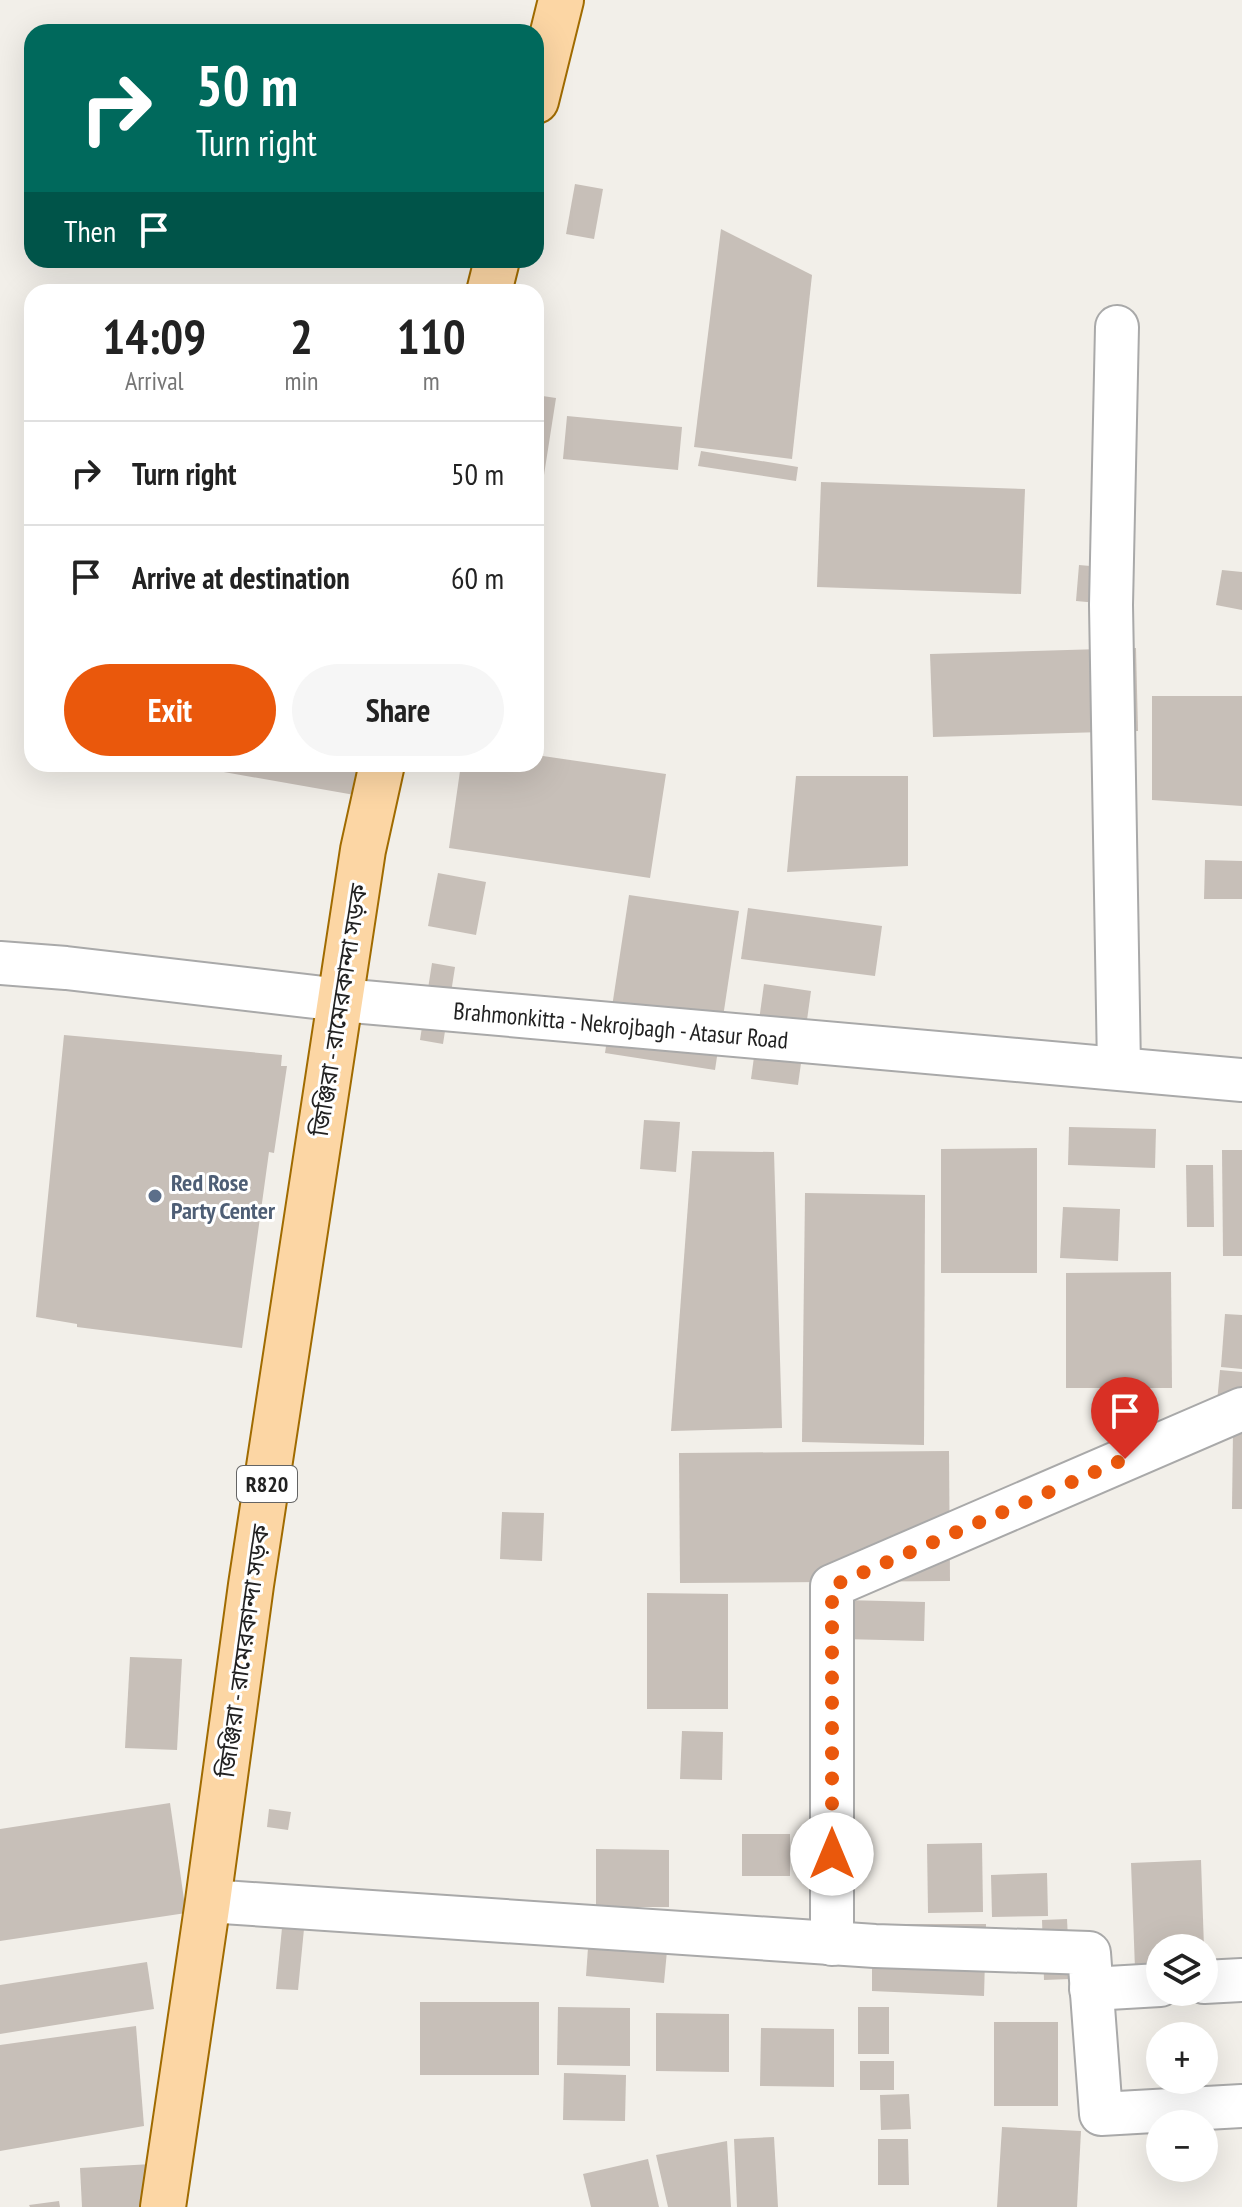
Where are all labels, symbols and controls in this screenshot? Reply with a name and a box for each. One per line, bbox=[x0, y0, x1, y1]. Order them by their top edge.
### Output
text: 50 m bbox=[196, 49, 298, 121]
icon: right bbox=[64, 56, 168, 160]
text: Turn right bbox=[196, 119, 317, 166]
icon: arrive bbox=[132, 208, 176, 252]
text: Then bbox=[64, 211, 116, 250]
text: 14:09 bbox=[102, 305, 206, 367]
text: 2 bbox=[290, 305, 313, 367]
text: 110 bbox=[397, 305, 466, 367]
text: Arrival bbox=[125, 364, 184, 397]
text: min bbox=[284, 364, 318, 397]
text: m bbox=[423, 364, 440, 397]
icon: right bbox=[64, 451, 108, 495]
text: Turn right bbox=[132, 454, 236, 493]
text: 50 m bbox=[451, 454, 504, 493]
icon: arrive bbox=[64, 555, 108, 599]
text: Arrive at destination bbox=[132, 558, 350, 597]
text: 60 m bbox=[451, 558, 504, 597]
button: Exit bbox=[64, 664, 276, 756]
button: Share bbox=[292, 664, 504, 756]
street label: জিঞ্জিরা - রামেরকান্দা সড়ক bbox=[304, 881, 374, 1139]
street label: Brahmonkitta - Nekrojbagh - Atasur Road bbox=[452, 995, 789, 1055]
place label: Red Rose Party Center bbox=[171, 1167, 276, 1226]
marker: Red Rose Party Center bbox=[146, 1187, 164, 1205]
pin bbox=[1091, 1377, 1159, 1459]
icon: arrive bbox=[1103, 1389, 1147, 1433]
road number: R820 bbox=[237, 1466, 297, 1502]
street label: জিঞ্জিরা - রামেরকান্দা সড়ক bbox=[210, 1522, 276, 1781]
position arrow bbox=[790, 1812, 874, 1896]
map controls bbox=[1146, 1934, 1218, 2182]
button: layers bbox=[1146, 1934, 1218, 2006]
button: + bbox=[1146, 2022, 1218, 2094]
button: − bbox=[1146, 2110, 1218, 2182]

